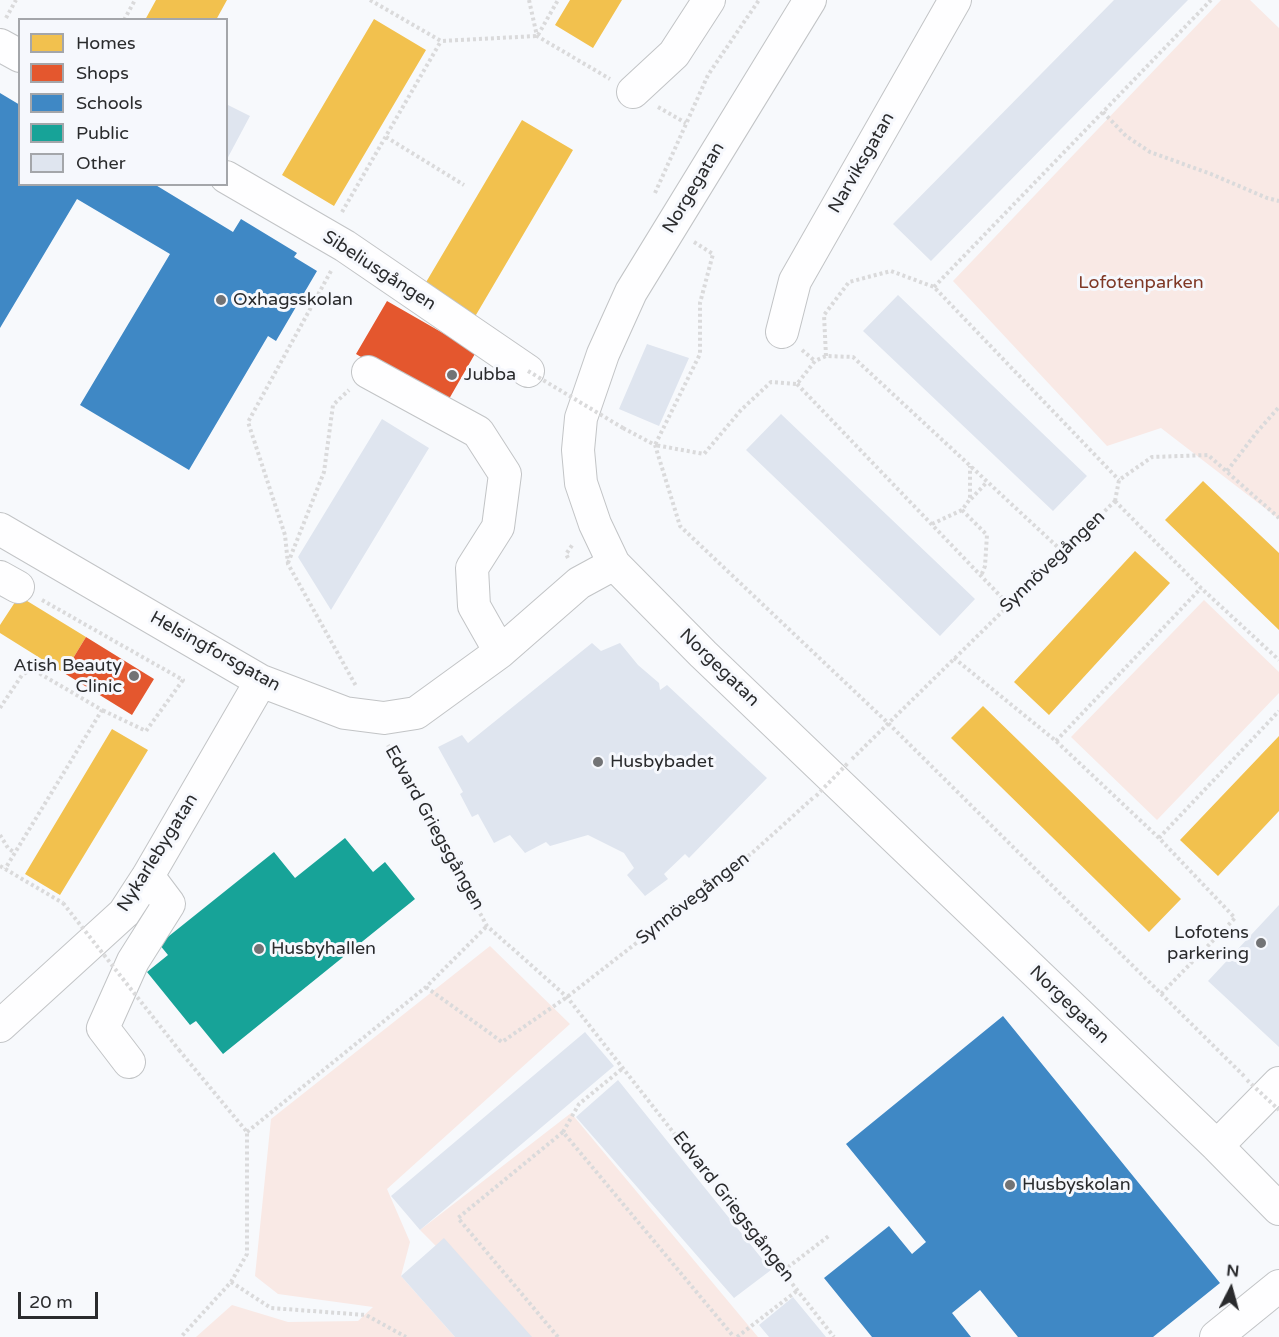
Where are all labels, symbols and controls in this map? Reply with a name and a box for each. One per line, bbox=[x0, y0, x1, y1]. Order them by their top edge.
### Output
legend bbox=[18, 18, 228, 186]
text: Homes bbox=[76, 32, 136, 54]
text: Shops bbox=[76, 62, 129, 84]
text: Schools bbox=[76, 92, 143, 114]
street label: Narviksgatan bbox=[824, 109, 900, 217]
text: Public bbox=[76, 122, 129, 144]
street label: Norgegatan bbox=[658, 138, 730, 238]
text: Other bbox=[76, 152, 126, 174]
street label: Sibeliusgången bbox=[318, 226, 440, 316]
park label: Lofotenparken bbox=[1078, 272, 1204, 294]
place label: Oxhagsskolan bbox=[233, 289, 353, 311]
marker: Oxhagsskolan bbox=[214, 293, 228, 307]
place label: Jubba bbox=[464, 364, 516, 386]
marker: Jubba bbox=[445, 368, 459, 382]
street label: Synnövegången bbox=[996, 506, 1110, 618]
street label: Helsingforsgatan bbox=[146, 607, 284, 697]
street label: Norgegatan bbox=[675, 625, 763, 711]
place label: Atish Beauty Clinic bbox=[13, 655, 122, 698]
marker: Atish Beauty Clinic bbox=[127, 669, 141, 683]
street label: Edvard Griegsgången bbox=[380, 742, 488, 914]
place label: Husbybadet bbox=[610, 751, 714, 773]
marker: Husbybadet bbox=[591, 755, 605, 769]
street label: Nykarlebygatan bbox=[113, 790, 203, 916]
street label: Synnövegången bbox=[632, 848, 754, 950]
place label: Lofotens parkering bbox=[1167, 922, 1249, 964]
marker: Lofotens parkering bbox=[1254, 936, 1268, 950]
place label: Husbyhallen bbox=[271, 938, 376, 960]
marker: Husbyhallen bbox=[252, 942, 266, 956]
street label: Norgegatan bbox=[1025, 962, 1113, 1048]
street label: Edvard Griegsgången bbox=[668, 1127, 798, 1287]
place label: Husbyskolan bbox=[1022, 1174, 1131, 1196]
marker: Husbyskolan bbox=[1003, 1178, 1017, 1192]
north arrow bbox=[1201, 1259, 1261, 1319]
text: N bbox=[1225, 1260, 1240, 1282]
scale bar bbox=[21, 1280, 100, 1318]
text: 20 m bbox=[29, 1291, 73, 1313]

